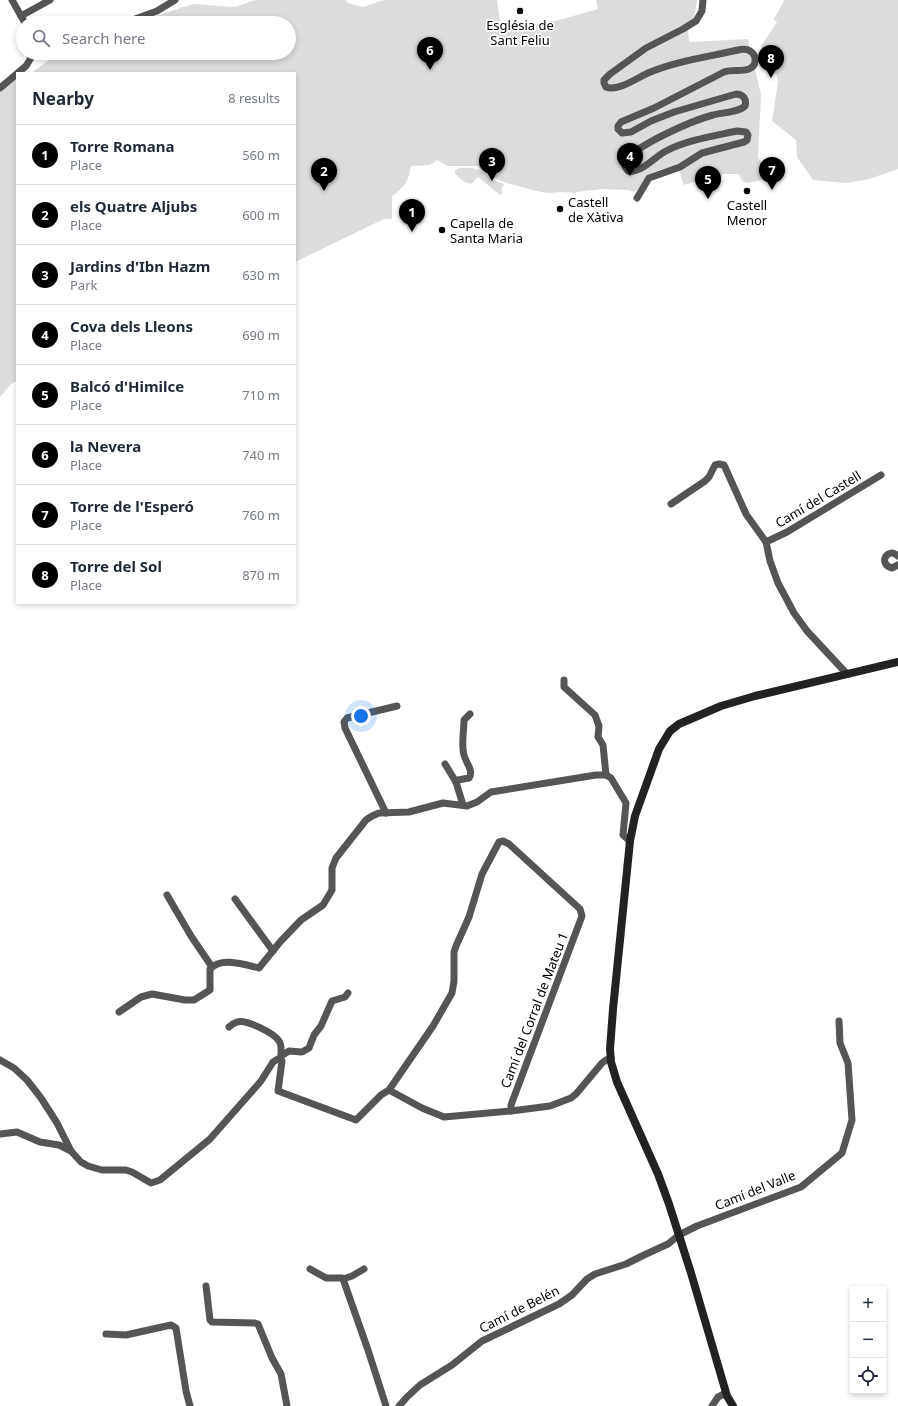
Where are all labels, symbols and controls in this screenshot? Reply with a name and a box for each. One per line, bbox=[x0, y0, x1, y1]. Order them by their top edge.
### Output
marker: Església de Sant Feliu bbox=[515, 6, 525, 16]
search box bbox=[16, 16, 296, 60]
place label: Església de Sant Feliu bbox=[486, 16, 554, 49]
icon: search bbox=[30, 27, 52, 49]
text: Search here bbox=[62, 28, 145, 48]
pin: 6 bbox=[417, 37, 443, 70]
pin: 8 bbox=[758, 45, 784, 78]
text: Nearby bbox=[32, 87, 94, 110]
text: 8 results bbox=[228, 89, 280, 107]
text: Torre Romana bbox=[70, 136, 175, 156]
pin: 4 bbox=[617, 143, 643, 176]
text: 1 bbox=[41, 146, 49, 164]
text: 560 m bbox=[242, 146, 280, 164]
pin: 3 bbox=[479, 148, 505, 181]
text: Place bbox=[70, 156, 102, 174]
pin: 7 bbox=[759, 157, 785, 190]
pin: 2 bbox=[311, 158, 337, 191]
pin: 5 bbox=[695, 166, 721, 199]
marker: Castell Menor bbox=[742, 186, 752, 196]
place label: Castell de Xàtiva bbox=[568, 193, 624, 226]
text: els Quatre Aljubs bbox=[70, 196, 197, 216]
place label: Castell Menor bbox=[727, 196, 768, 229]
pin: 1 bbox=[399, 199, 425, 232]
marker: Castell de Xàtiva bbox=[555, 204, 565, 214]
text: 2 bbox=[41, 206, 49, 224]
text: 600 m bbox=[242, 206, 280, 224]
place label: Capella de Santa Maria bbox=[450, 214, 523, 247]
text: Place bbox=[70, 216, 102, 234]
marker: Capella de Santa Maria bbox=[437, 225, 447, 235]
text: Jardins d'Ibn Hazm bbox=[70, 256, 210, 276]
text: 3 bbox=[41, 266, 49, 284]
text: 630 m bbox=[242, 266, 280, 284]
text: Park bbox=[70, 276, 97, 294]
text: Cova dels Lleons bbox=[70, 316, 193, 336]
text: 4 bbox=[41, 326, 49, 344]
text: 690 m bbox=[242, 326, 280, 344]
text: Place bbox=[70, 336, 102, 354]
text: Balcó d'Himilce bbox=[70, 376, 184, 396]
text: 5 bbox=[41, 386, 49, 404]
text: 710 m bbox=[242, 386, 280, 404]
text: Place bbox=[70, 396, 102, 414]
text: la Nevera bbox=[70, 436, 141, 456]
text: 6 bbox=[41, 446, 49, 464]
text: 740 m bbox=[242, 446, 280, 464]
text: Place bbox=[70, 456, 102, 474]
street label: Camí del Castell bbox=[772, 466, 864, 532]
text: Torre de l'Esperó bbox=[70, 496, 194, 516]
text: 7 bbox=[41, 506, 49, 524]
text: 760 m bbox=[242, 506, 280, 524]
text: Place bbox=[70, 516, 102, 534]
text: Torre del Sol bbox=[70, 556, 162, 576]
text: 8 bbox=[41, 566, 49, 584]
text: 870 m bbox=[242, 566, 280, 584]
text: Place bbox=[70, 576, 102, 594]
your location bbox=[351, 706, 371, 726]
street label: Camí del Corral de Mateu 1 bbox=[496, 929, 572, 1091]
street label: Camí del Valle bbox=[712, 1166, 798, 1214]
street label: Camí de Belén bbox=[476, 1281, 562, 1337]
map controls bbox=[850, 1286, 886, 1394]
button: + bbox=[850, 1286, 886, 1322]
button: − bbox=[850, 1322, 886, 1358]
button: locate bbox=[850, 1358, 886, 1394]

